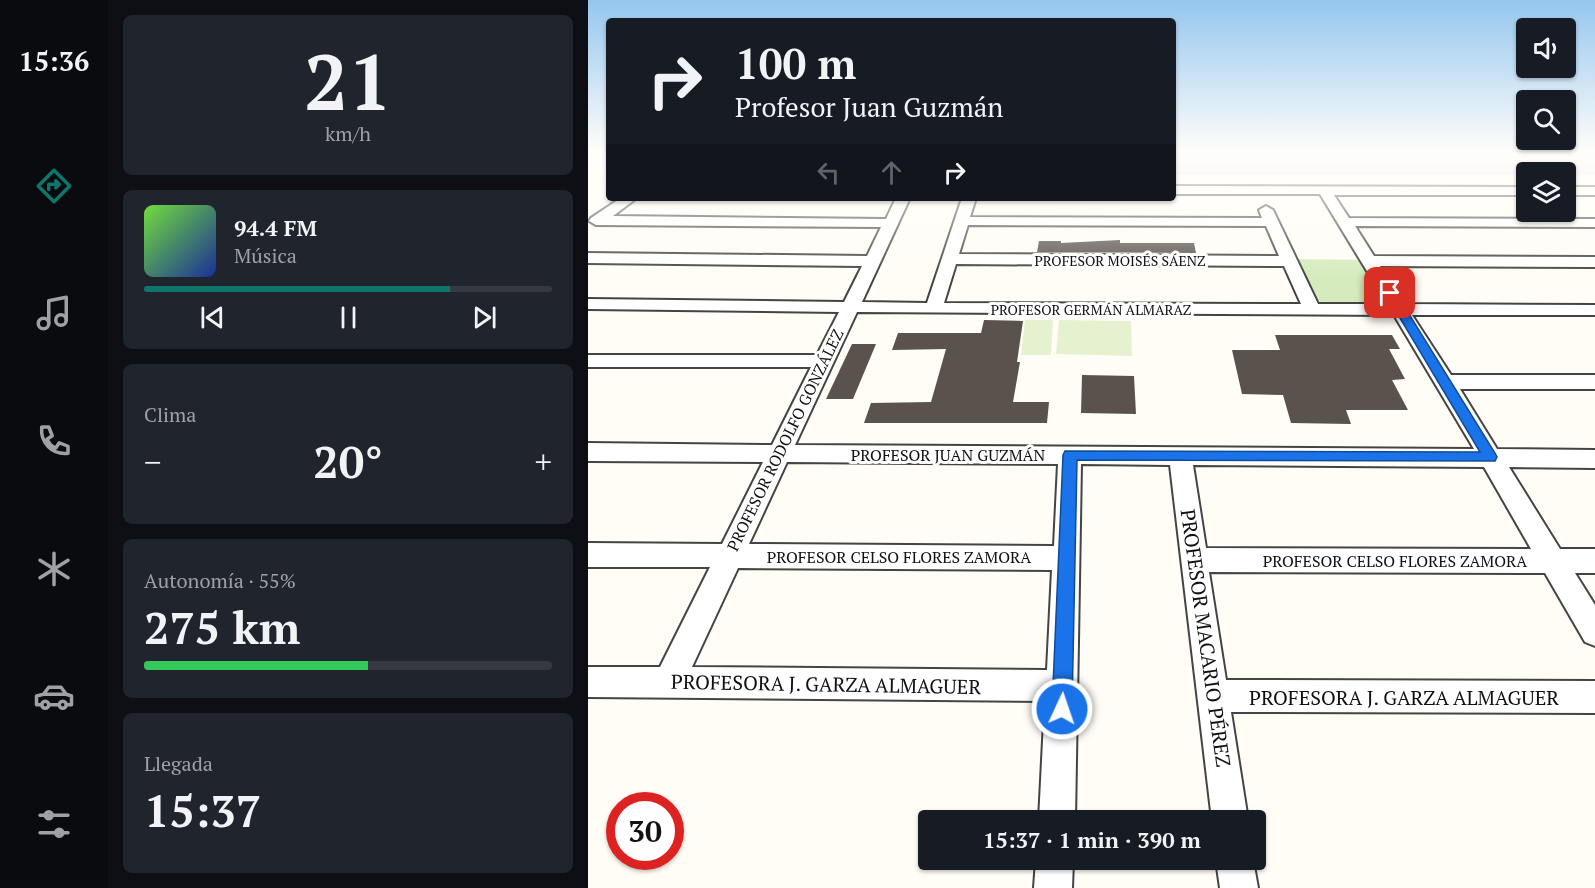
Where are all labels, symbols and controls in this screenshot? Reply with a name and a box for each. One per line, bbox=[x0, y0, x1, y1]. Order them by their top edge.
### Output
map controls bbox=[1516, 18, 1576, 222]
button: sound bbox=[1516, 18, 1576, 78]
text: 21 bbox=[304, 29, 392, 132]
text: 100 m bbox=[735, 35, 856, 91]
icon: right bbox=[636, 42, 714, 120]
text: 15:36 bbox=[19, 43, 89, 79]
text: Profesor Juan Guzmán bbox=[735, 89, 1003, 125]
button: search bbox=[1516, 90, 1576, 150]
text: km/h bbox=[325, 120, 371, 147]
icon: left bbox=[812, 156, 845, 189]
icon: ahead bbox=[875, 156, 908, 189]
icon: right bbox=[938, 156, 971, 189]
button: layers bbox=[1516, 162, 1576, 222]
icon: directions bbox=[33, 165, 75, 207]
text: 94.4 FM bbox=[234, 213, 317, 242]
text: Música bbox=[234, 242, 297, 269]
street label: PROFESOR MOISÉS SÁENZ bbox=[1034, 251, 1206, 270]
pin bbox=[1364, 267, 1415, 318]
icon: arrive bbox=[1373, 276, 1406, 309]
icon: music bbox=[33, 292, 75, 334]
street label: PROFESOR GERMÁN ALMARAZ bbox=[991, 300, 1191, 319]
icon: previous bbox=[196, 301, 229, 334]
icon: pause bbox=[332, 301, 365, 334]
icon: next bbox=[468, 301, 501, 334]
street label: PROFESOR RODOLFO GONZÁLEZ bbox=[722, 325, 849, 555]
text: Clima bbox=[144, 401, 196, 428]
icon: phone bbox=[33, 420, 75, 462]
text: 20° bbox=[313, 431, 383, 491]
text: − bbox=[144, 440, 162, 483]
text: + bbox=[534, 440, 552, 483]
street label: PROFESOR JUAN GUZMÁN bbox=[851, 444, 1045, 466]
street label: PROFESOR MACARIO PÉREZ bbox=[1175, 507, 1237, 769]
street label: PROFESOR CELSO FLORES ZAMORA bbox=[767, 546, 1031, 568]
icon: climate bbox=[33, 548, 75, 590]
street label: PROFESOR CELSO FLORES ZAMORA bbox=[1263, 550, 1527, 572]
text: Autonomía · 55% bbox=[144, 567, 296, 594]
text: 275 km bbox=[144, 597, 300, 657]
street label: PROFESORA J. GARZA ALMAGUER bbox=[671, 668, 982, 700]
icon: car bbox=[33, 675, 75, 717]
position arrow bbox=[1030, 677, 1094, 741]
street label: PROFESORA J. GARZA ALMAGUER bbox=[1249, 684, 1559, 711]
text: Llegada bbox=[144, 750, 213, 777]
text: 15:37 bbox=[144, 780, 261, 840]
speed limit sign: 30 bbox=[606, 792, 684, 870]
icon: filters bbox=[33, 803, 75, 845]
text: 15:37 · 1 min · 390 m bbox=[983, 825, 1201, 854]

